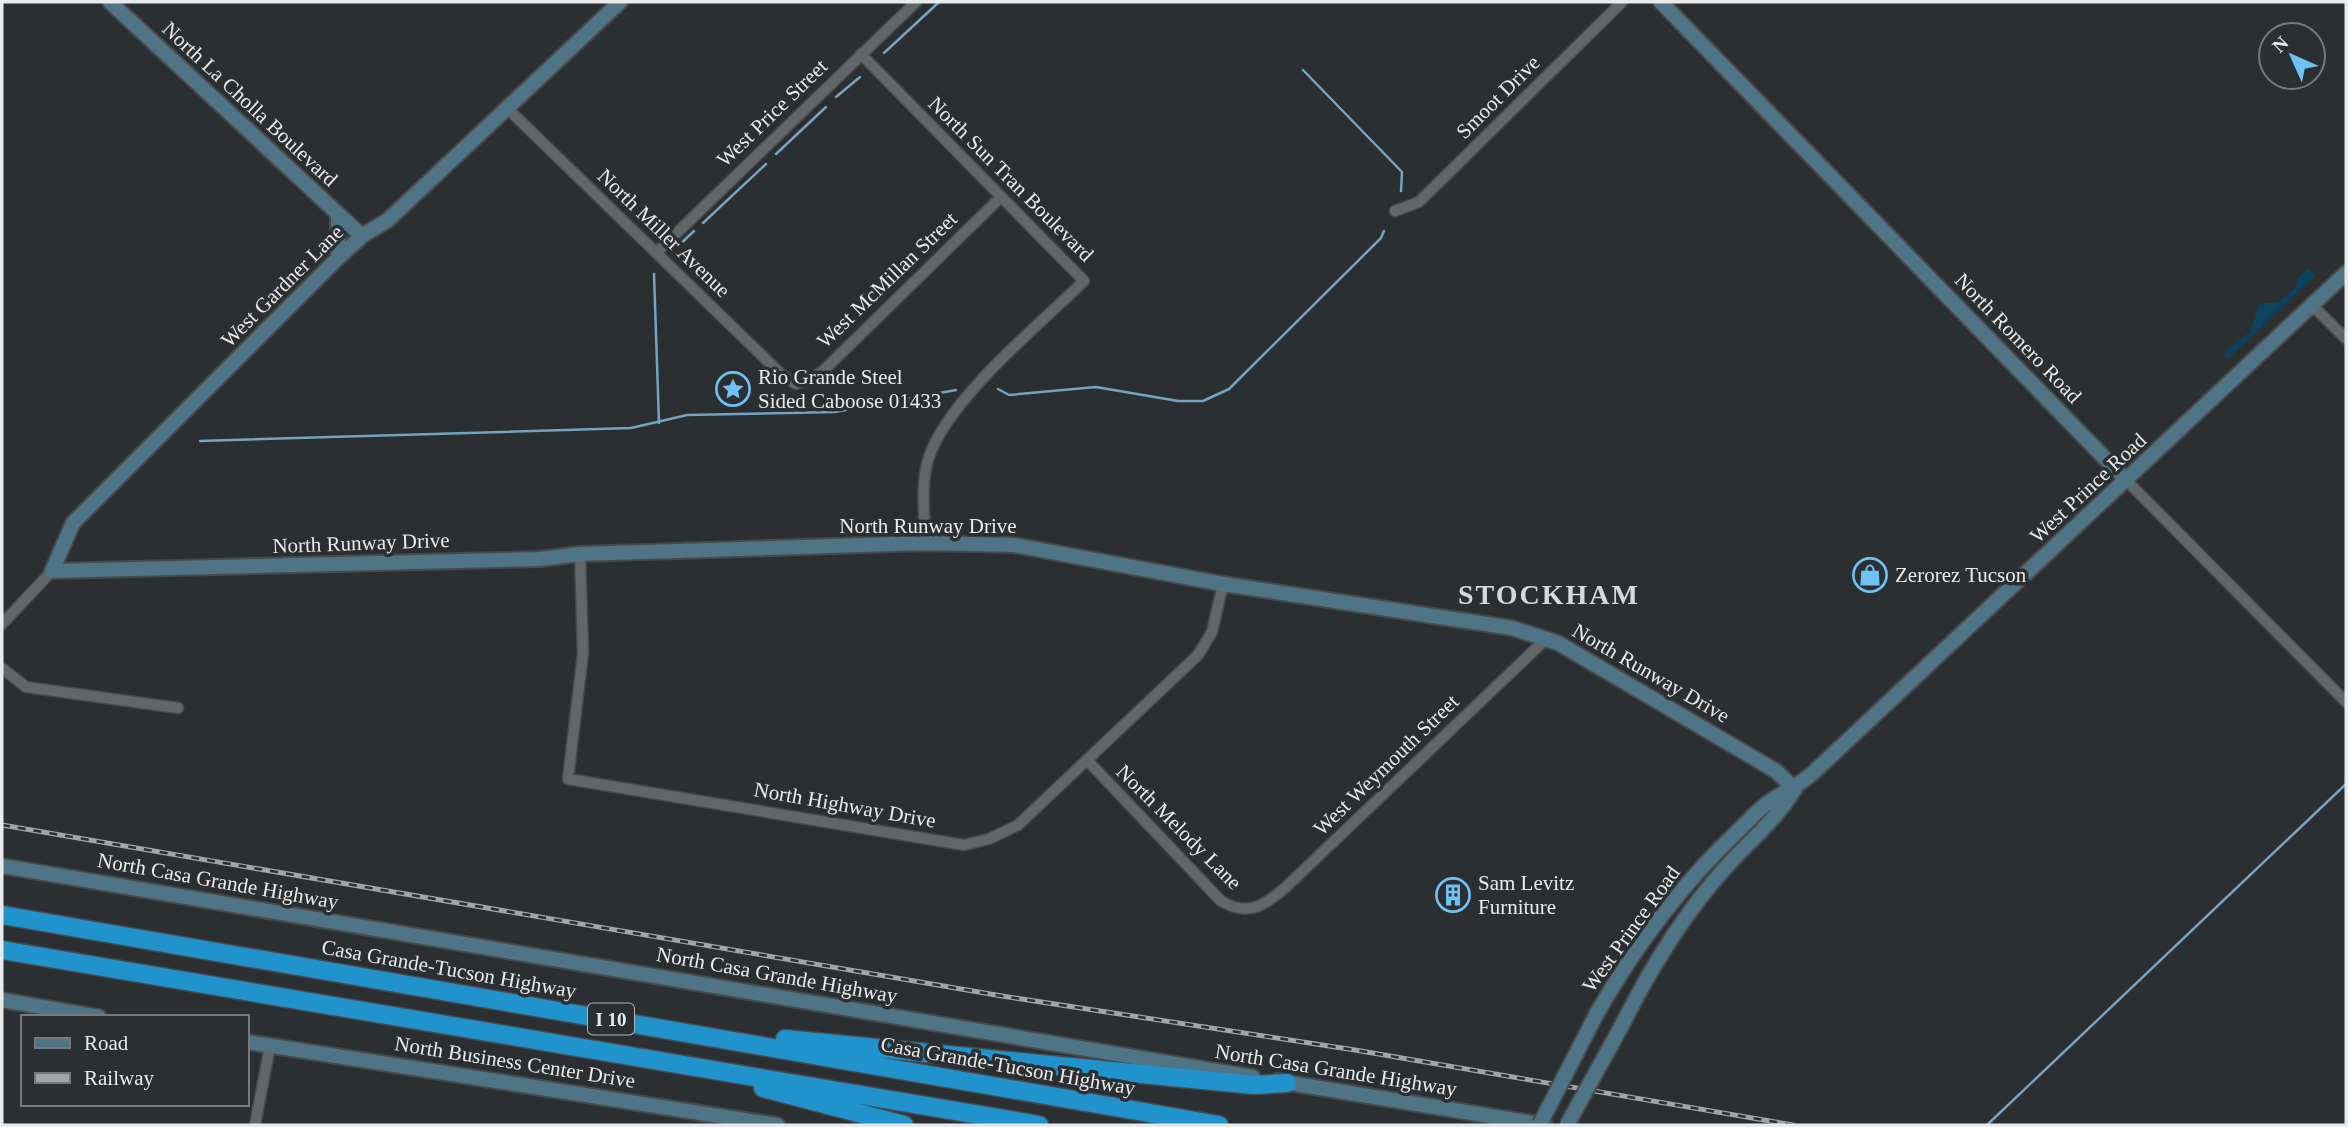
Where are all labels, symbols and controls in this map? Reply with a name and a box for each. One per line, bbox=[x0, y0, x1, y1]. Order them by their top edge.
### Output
street label: North La Cholla Boulevard bbox=[158, 17, 343, 192]
north arrow bbox=[2257, 21, 2327, 91]
text: N bbox=[2268, 32, 2293, 57]
street label: Smoot Drive bbox=[1451, 50, 1545, 144]
street label: West Price Street bbox=[712, 54, 832, 172]
street label: North Sun Tran Boulevard bbox=[924, 92, 1099, 267]
street label: North Miller Avenue bbox=[593, 164, 735, 302]
street label: West McMillan Street bbox=[812, 207, 962, 353]
street label: West Gardner Lane bbox=[216, 220, 348, 352]
street label: North Romero Road bbox=[1950, 268, 2087, 408]
place label: Rio Grande Steel Sided Caboose 01433 bbox=[758, 365, 941, 413]
place icon: Rio Grande Steel Sided Caboose 01433 bbox=[714, 370, 752, 408]
street label: West Prince Road bbox=[2025, 428, 2151, 548]
street label: North Runway Drive bbox=[839, 514, 1017, 538]
street label: North Runway Drive bbox=[272, 528, 450, 558]
shop icon: Zerorez Tucson bbox=[1851, 556, 1889, 594]
place label: Zerorez Tucson bbox=[1895, 563, 2027, 587]
district label: STOCKHAM bbox=[1458, 579, 1640, 610]
street label: North Runway Drive bbox=[1568, 618, 1734, 728]
street label: West Weymouth Street bbox=[1309, 689, 1464, 840]
street label: North Melody Lane bbox=[1112, 760, 1246, 894]
street label: North Highway Drive bbox=[752, 777, 938, 833]
street label: North Casa Grande Highway bbox=[96, 848, 341, 914]
street label: West Prince Road bbox=[1577, 861, 1685, 997]
place label: Sam Levitz Furniture bbox=[1478, 871, 1574, 919]
building icon: Sam Levitz Furniture bbox=[1434, 876, 1472, 914]
street label: Casa Grande-Tucson Highway bbox=[320, 935, 579, 1003]
street label: North Casa Grande Highway bbox=[655, 942, 900, 1008]
road number: I 10 bbox=[588, 1004, 634, 1035]
legend bbox=[21, 1015, 248, 1106]
text: Road bbox=[84, 1031, 129, 1055]
street label: North Business Center Drive bbox=[393, 1031, 637, 1093]
street label: Casa Grande-Tucson Highway bbox=[879, 1032, 1138, 1100]
street label: North Casa Grande Highway bbox=[1213, 1039, 1459, 1101]
text: Railway bbox=[84, 1066, 154, 1090]

